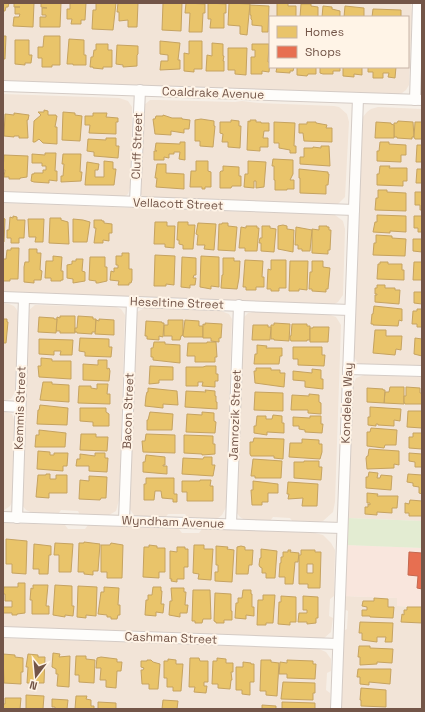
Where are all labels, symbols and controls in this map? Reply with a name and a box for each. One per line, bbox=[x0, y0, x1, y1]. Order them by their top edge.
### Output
legend bbox=[269, 16, 409, 68]
text: Homes bbox=[305, 24, 344, 40]
text: Shops bbox=[305, 44, 341, 60]
street label: Coaldrake Avenue bbox=[162, 83, 264, 103]
street label: Cluff Street bbox=[128, 112, 146, 180]
street label: Vellacott Street bbox=[133, 194, 223, 214]
street label: Heseltine Street bbox=[130, 293, 224, 313]
street label: Kondelea Way bbox=[338, 362, 356, 444]
street label: Kemmis Street bbox=[11, 366, 29, 450]
street label: Jamrozik Street bbox=[225, 369, 245, 461]
street label: Bacon Street bbox=[119, 373, 137, 449]
street label: Wyndham Avenue bbox=[121, 512, 225, 532]
street label: Cashman Street bbox=[124, 628, 218, 648]
north arrow bbox=[16, 656, 56, 696]
text: N bbox=[28, 678, 39, 693]

